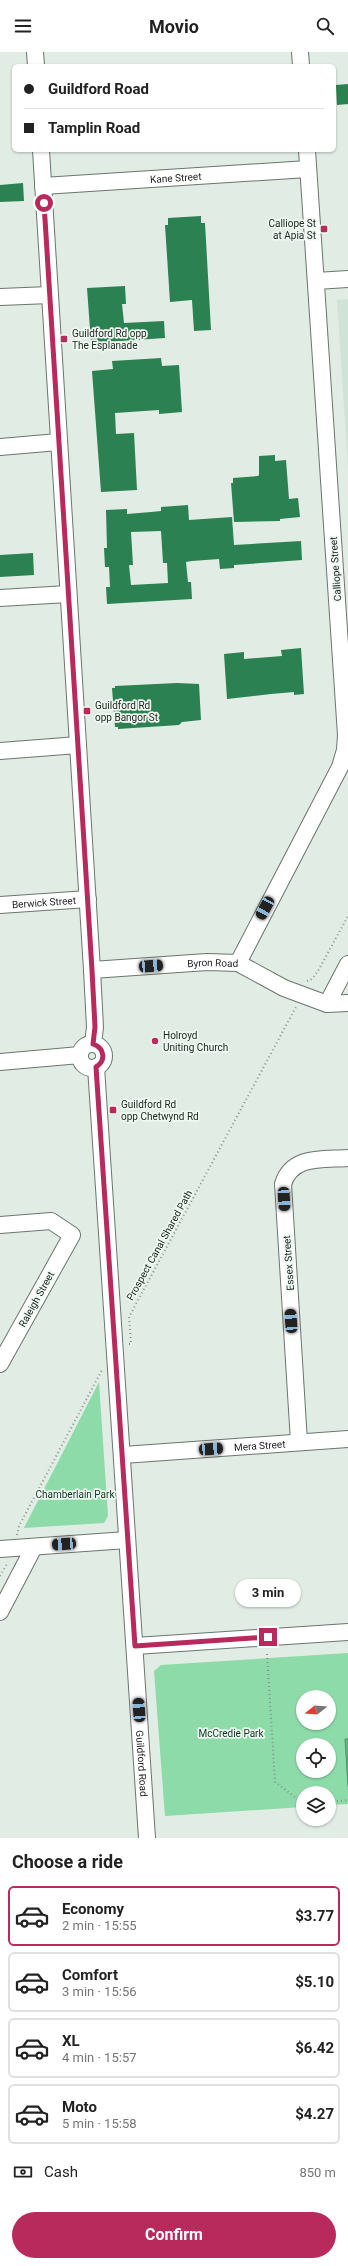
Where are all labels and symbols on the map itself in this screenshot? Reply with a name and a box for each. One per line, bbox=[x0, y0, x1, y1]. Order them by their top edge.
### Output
street label: Kane Street bbox=[150, 171, 202, 185]
route start bbox=[35, 194, 53, 212]
place label: Calliope St at Apia St bbox=[268, 218, 316, 241]
marker: Calliope St at Apia St bbox=[319, 224, 329, 234]
place label: Guildford Rd opp The Esplanade bbox=[72, 328, 147, 351]
marker: Guildford Rd opp The Esplanade bbox=[59, 334, 69, 344]
street label: Calliope Street bbox=[328, 536, 343, 602]
place label: Guildford Rd opp Bangor St bbox=[95, 700, 158, 723]
marker: Guildford Rd opp Bangor St bbox=[82, 706, 92, 716]
street label: Berwick Street bbox=[12, 895, 76, 910]
car bbox=[254, 895, 276, 921]
street label: Byron Road bbox=[187, 957, 238, 969]
car bbox=[139, 959, 163, 973]
place label: Holroyd Uniting Church bbox=[163, 1030, 228, 1053]
marker: Holroyd Uniting Church bbox=[150, 1036, 160, 1046]
place label: Guildford Rd opp Chetwynd Rd bbox=[121, 1099, 199, 1122]
marker: Guildford Rd opp Chetwynd Rd bbox=[108, 1105, 118, 1115]
car bbox=[277, 1187, 291, 1211]
street label: Prospect Canal Shared Path bbox=[125, 1188, 194, 1302]
street label: Essex Street bbox=[281, 1235, 296, 1291]
street label: Raleigh Street bbox=[17, 1270, 56, 1329]
car bbox=[284, 1309, 298, 1333]
street label: Mera Street bbox=[234, 1438, 286, 1453]
car bbox=[199, 1442, 223, 1456]
park label: Chamberlain Park bbox=[36, 1489, 115, 1500]
car bbox=[52, 1537, 76, 1551]
callout: 3 min bbox=[235, 1579, 301, 1607]
route end bbox=[259, 1628, 277, 1646]
north arrow bbox=[296, 1690, 336, 1730]
car bbox=[132, 1698, 146, 1722]
park label: McCredie Park bbox=[198, 1728, 264, 1739]
street label: Guildford Road bbox=[134, 1730, 149, 1797]

